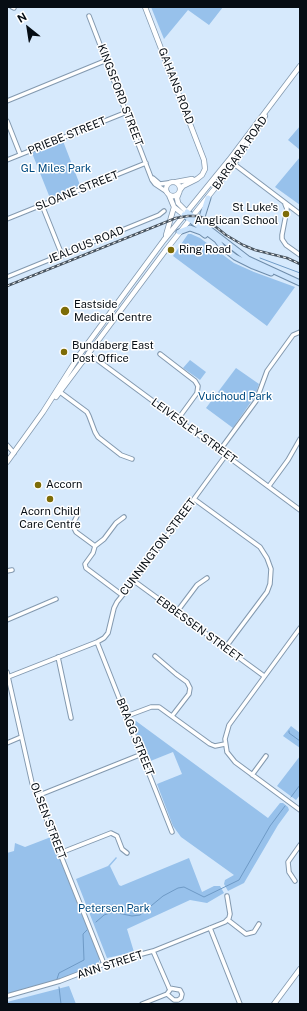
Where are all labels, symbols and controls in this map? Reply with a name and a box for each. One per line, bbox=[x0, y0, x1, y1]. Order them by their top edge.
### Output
north arrow bbox=[8, 8, 48, 48]
text: N bbox=[15, 10, 29, 25]
street label: KINGSFORD STREET bbox=[94, 42, 146, 148]
street label: GAHANS ROAD bbox=[155, 46, 197, 126]
street label: PRIEBE STREET bbox=[26, 114, 108, 158]
street label: BARGARA ROAD bbox=[210, 114, 270, 192]
park label: GL Miles Park bbox=[21, 162, 91, 176]
street label: SLOANE STREET bbox=[34, 168, 120, 214]
place label: St Luke's Anglican School bbox=[195, 201, 278, 227]
marker: St Luke's Anglican School bbox=[281, 209, 291, 219]
street label: JEALOUS ROAD bbox=[46, 224, 126, 266]
place label: Ring Road bbox=[179, 243, 231, 257]
marker: Ring Road bbox=[166, 245, 176, 255]
place label: Eastside Medical Centre bbox=[74, 298, 152, 324]
marker: Eastside Medical Centre bbox=[59, 305, 71, 317]
place label: Bundaberg East Post Office bbox=[72, 339, 154, 365]
marker: Bundaberg East Post Office bbox=[59, 347, 69, 357]
park label: Vuichoud Park bbox=[198, 390, 272, 404]
street label: LEIVESLEY STREET bbox=[149, 396, 239, 466]
place label: Accorn bbox=[46, 478, 82, 492]
marker: Accorn bbox=[33, 480, 43, 490]
marker: Acorn Child Care Centre bbox=[45, 494, 55, 504]
street label: CUNNINGTON STREET bbox=[117, 496, 199, 598]
place label: Acorn Child Care Centre bbox=[19, 505, 81, 531]
street label: EBBESSEN STREET bbox=[153, 593, 245, 665]
street label: BRAGG STREET bbox=[113, 696, 157, 778]
street label: OLSEN STREET bbox=[27, 781, 69, 861]
park label: Petersen Park bbox=[78, 902, 150, 916]
street label: ANN STREET bbox=[75, 948, 145, 982]

